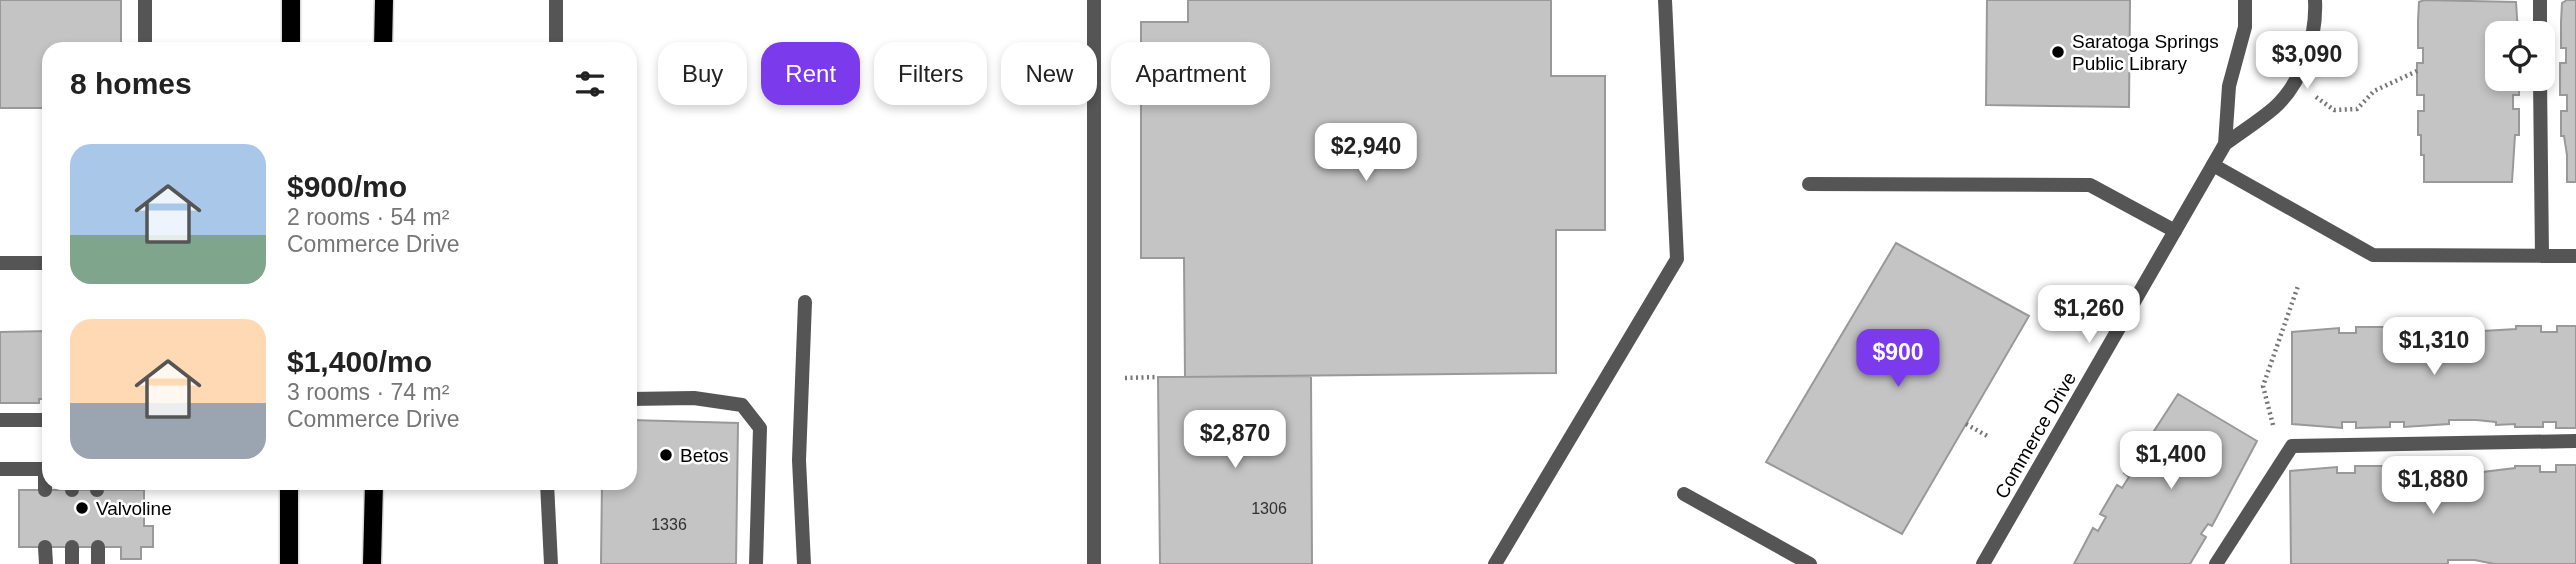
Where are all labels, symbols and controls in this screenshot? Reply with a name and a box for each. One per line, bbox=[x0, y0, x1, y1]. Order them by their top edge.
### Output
map controls bbox=[2485, 21, 2555, 91]
button: locate bbox=[2485, 21, 2555, 91]
place label: Saratoga Springs Public Library bbox=[2072, 31, 2219, 74]
pin: $3,090 bbox=[2250, 32, 2364, 91]
text: $3,090 bbox=[2272, 41, 2342, 67]
chip: Buy bbox=[658, 42, 747, 105]
chip: Rent bbox=[761, 42, 860, 105]
chip: Filters bbox=[874, 42, 987, 105]
chip: New bbox=[1001, 42, 1097, 105]
chip: Apartment bbox=[1111, 42, 1270, 105]
marker: Saratoga Springs Public Library bbox=[2050, 44, 2066, 60]
icon: filters bbox=[571, 65, 609, 103]
text: 8 homes bbox=[70, 67, 192, 100]
pin: $2,940 bbox=[1309, 124, 1423, 183]
text: $2,940 bbox=[1331, 133, 1401, 159]
text: $900/mo bbox=[287, 170, 407, 203]
icon: home bbox=[126, 172, 210, 256]
text: 2 rooms · 54 m² bbox=[287, 204, 449, 230]
text: Commerce Drive bbox=[287, 231, 460, 257]
pin: $1,260 bbox=[2032, 286, 2146, 345]
text: $1,260 bbox=[2054, 295, 2124, 321]
pin: $1,310 bbox=[2377, 318, 2491, 377]
text: $1,310 bbox=[2399, 327, 2469, 353]
pin: $900 bbox=[1857, 330, 1939, 389]
text: $900 bbox=[1872, 339, 1924, 365]
text: $1,400/mo bbox=[287, 345, 432, 378]
icon: home bbox=[126, 347, 210, 431]
street label: Commerce Drive bbox=[1991, 368, 2080, 502]
text: 3 rooms · 74 m² bbox=[287, 379, 449, 405]
text: Commerce Drive bbox=[287, 406, 460, 432]
pin: $2,870 bbox=[1178, 410, 1292, 470]
text: $2,870 bbox=[1200, 420, 1270, 446]
pin: $1,400 bbox=[2114, 432, 2228, 491]
text: $1,400 bbox=[2136, 441, 2206, 467]
place label: Betos bbox=[680, 445, 729, 466]
marker: Betos bbox=[658, 447, 674, 463]
pin: $1,880 bbox=[2376, 456, 2490, 516]
text: $1,880 bbox=[2398, 466, 2468, 492]
place label: Valvoline bbox=[96, 498, 172, 519]
marker: Valvoline bbox=[74, 500, 90, 516]
house number: 1306 bbox=[1251, 500, 1287, 517]
house number: 1336 bbox=[651, 516, 687, 533]

